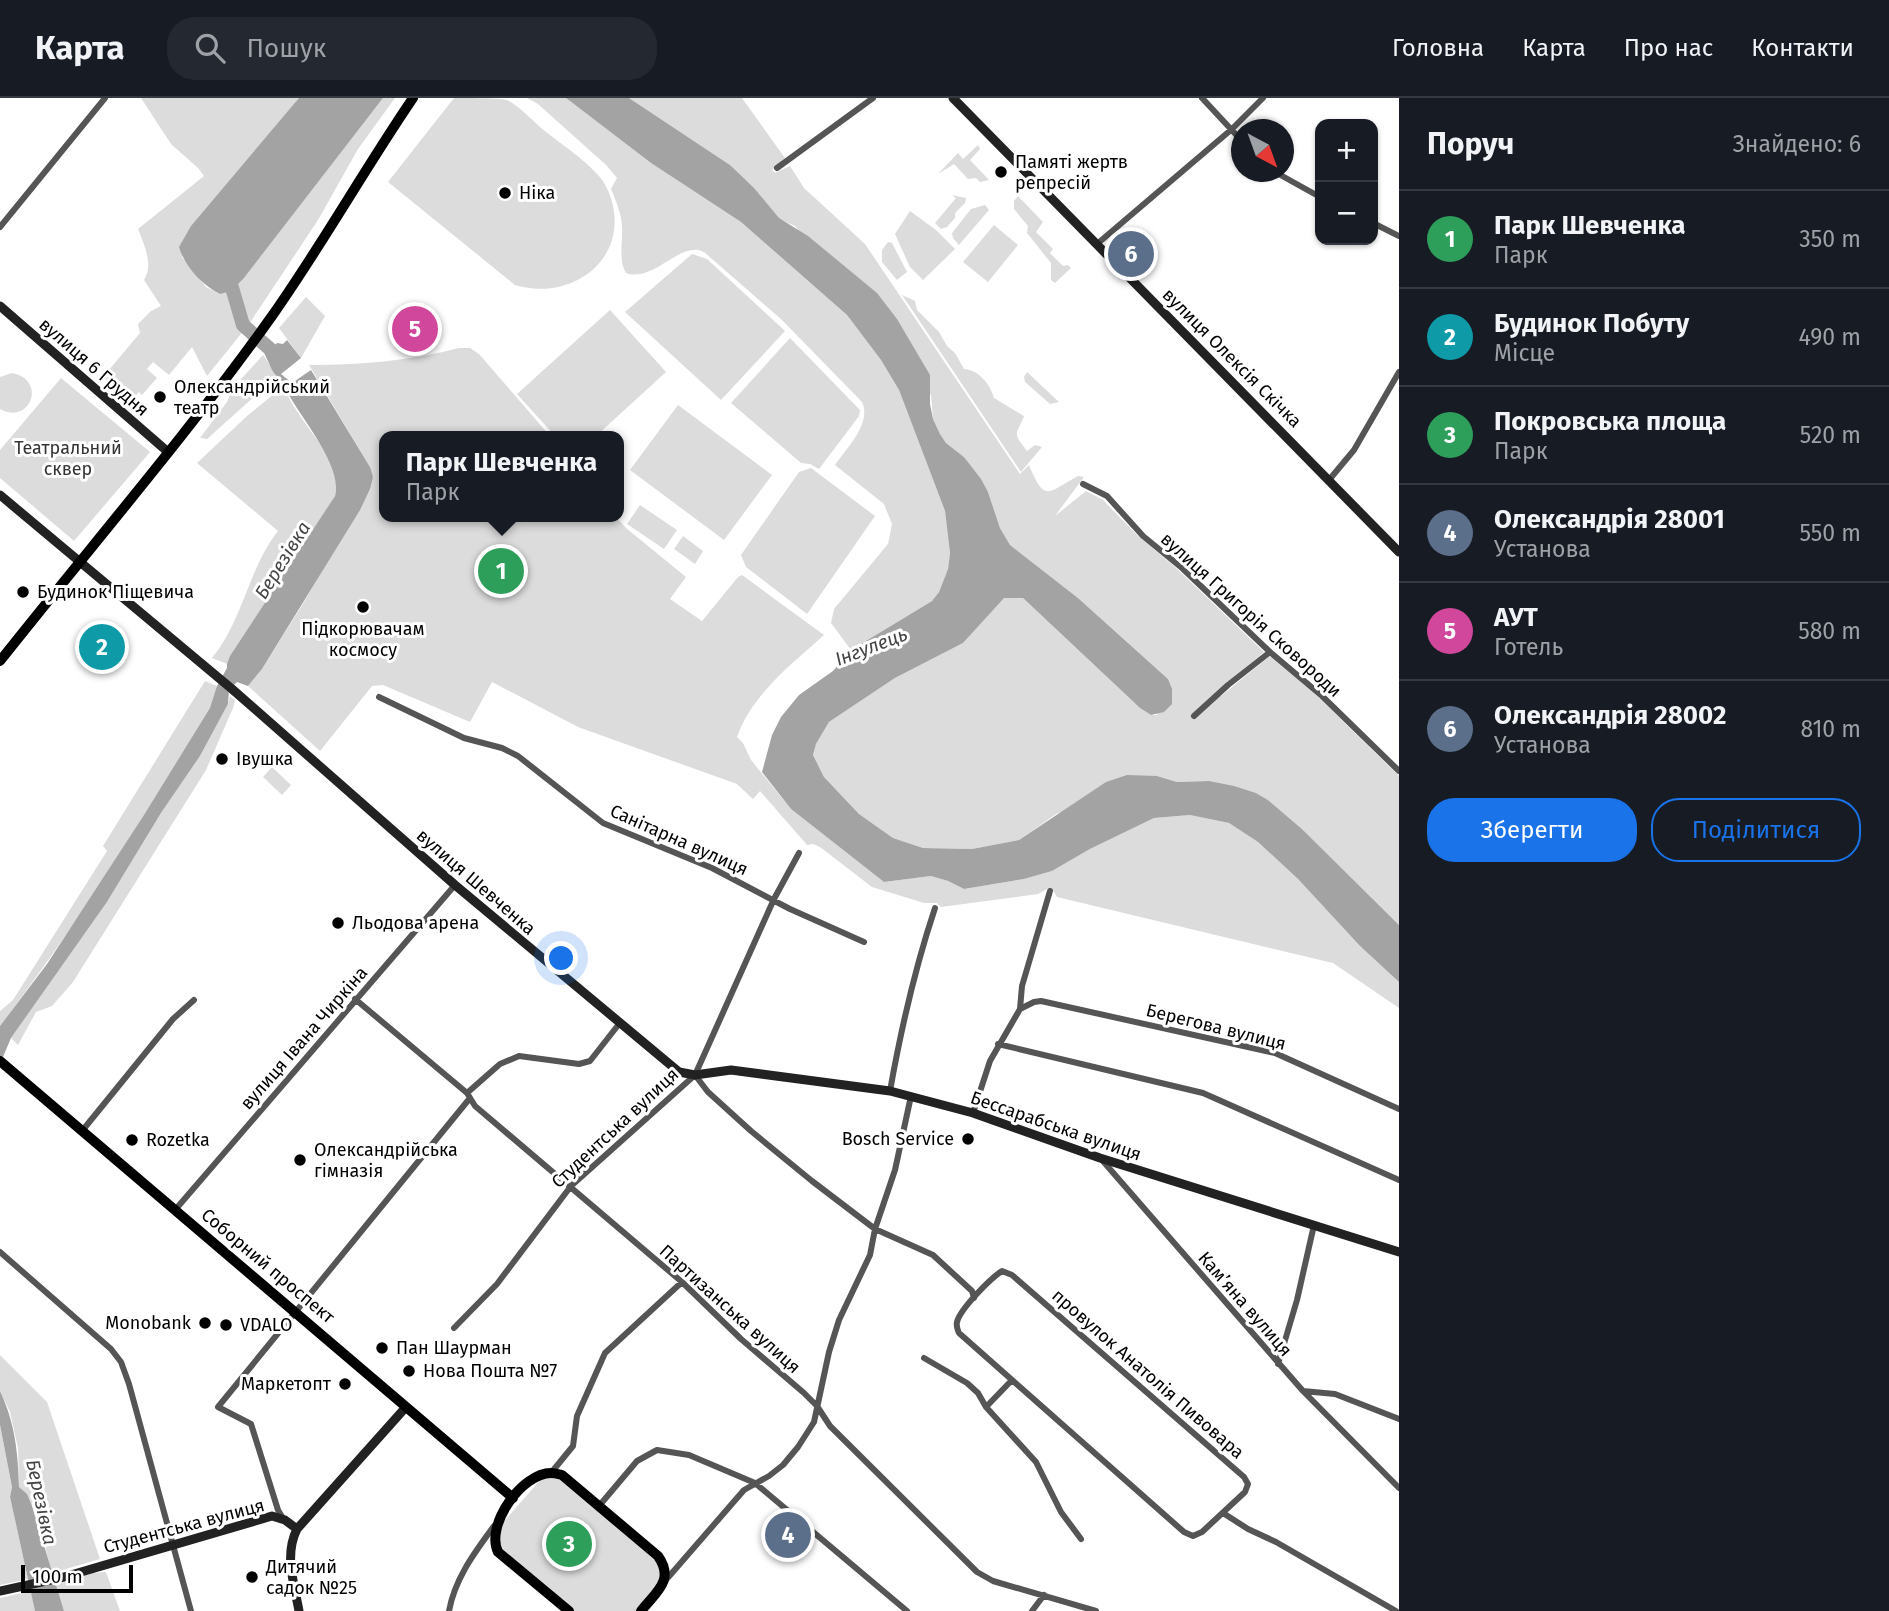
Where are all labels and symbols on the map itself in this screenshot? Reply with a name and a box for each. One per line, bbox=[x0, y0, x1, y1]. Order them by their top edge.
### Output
north arrow bbox=[1231, 119, 1294, 182]
place label: Памяті жертв репресій bbox=[1015, 151, 1128, 194]
marker: Памяті жертв репресій bbox=[993, 164, 1009, 180]
place label: Ніка bbox=[519, 182, 555, 204]
marker: Ніка bbox=[497, 185, 513, 201]
pin: 6 bbox=[1108, 228, 1154, 280]
street label: вулиця Олексія Скічка bbox=[1158, 284, 1306, 432]
pin: 5 bbox=[392, 303, 438, 355]
street label: вулиця 6 Грудня bbox=[35, 313, 153, 421]
place label: Олександрійський театр bbox=[174, 376, 330, 419]
marker: Олександрійський театр bbox=[152, 389, 168, 405]
park label: Театральний сквер bbox=[14, 437, 122, 480]
water label: Березівка bbox=[250, 517, 315, 603]
street label: вулиця Григорія Сковороди bbox=[1156, 528, 1346, 702]
pin: 1 bbox=[478, 545, 524, 597]
place label: Будинок Піщевича bbox=[37, 581, 194, 603]
marker: Будинок Піщевича bbox=[15, 584, 31, 600]
marker: Підкорювачам космосу bbox=[355, 599, 371, 615]
place label: Підкорювачам космосу bbox=[301, 618, 425, 661]
pin: 2 bbox=[79, 621, 125, 673]
water label: Інгулець bbox=[832, 622, 911, 671]
place label: Івушка bbox=[236, 748, 293, 770]
marker: Івушка bbox=[214, 751, 230, 767]
street label: Санітарна вулиця bbox=[607, 800, 751, 880]
street label: вулиця Шевченка bbox=[412, 824, 540, 940]
place label: Льодова арена bbox=[352, 912, 479, 934]
marker: Льодова арена bbox=[330, 915, 346, 931]
your location bbox=[544, 941, 578, 975]
street label: вулиця Івана Чиркіна bbox=[236, 962, 372, 1114]
street label: Берегова вулиця bbox=[1144, 999, 1288, 1055]
street label: Студентська вулиця bbox=[547, 1063, 683, 1193]
street label: Бессарабська вулиця bbox=[968, 1086, 1144, 1166]
place label: Bosch Service bbox=[842, 1128, 954, 1150]
place label: Rozetka bbox=[146, 1129, 210, 1151]
marker: Bosch Service bbox=[960, 1131, 976, 1147]
marker: Rozetka bbox=[124, 1132, 140, 1148]
place label: Олександрійська гімназія bbox=[314, 1139, 458, 1182]
marker: Олександрійська гімназія bbox=[292, 1152, 308, 1168]
street label: Соборний проспект bbox=[197, 1204, 340, 1329]
street label: Партизанська вулиця bbox=[655, 1240, 805, 1378]
street label: Камʼяна вулиця bbox=[1193, 1247, 1297, 1361]
street label: провулок Анатолія Пивовара bbox=[1047, 1284, 1249, 1464]
place label: Monobank bbox=[105, 1312, 192, 1334]
place label: VDALO bbox=[240, 1314, 292, 1336]
marker: Monobank bbox=[197, 1315, 213, 1331]
marker: VDALO bbox=[218, 1317, 234, 1333]
place label: Пан Шаурман bbox=[396, 1337, 512, 1359]
marker: Пан Шаурман bbox=[374, 1340, 390, 1356]
place label: Нова Пошта №7 bbox=[423, 1360, 557, 1382]
marker: Нова Пошта №7 bbox=[401, 1363, 417, 1379]
place label: Маркетопт bbox=[241, 1373, 332, 1395]
marker: Маркетопт bbox=[337, 1376, 353, 1392]
water label: Березівка bbox=[21, 1457, 62, 1547]
street label: Студентська вулиця bbox=[101, 1494, 267, 1558]
pin: 4 bbox=[765, 1509, 811, 1561]
pin: 3 bbox=[546, 1518, 592, 1570]
place label: Дитячий садок №25 bbox=[265, 1556, 357, 1599]
scale bar bbox=[21, 1562, 133, 1594]
marker: Дитячий садок №25 bbox=[244, 1569, 260, 1585]

